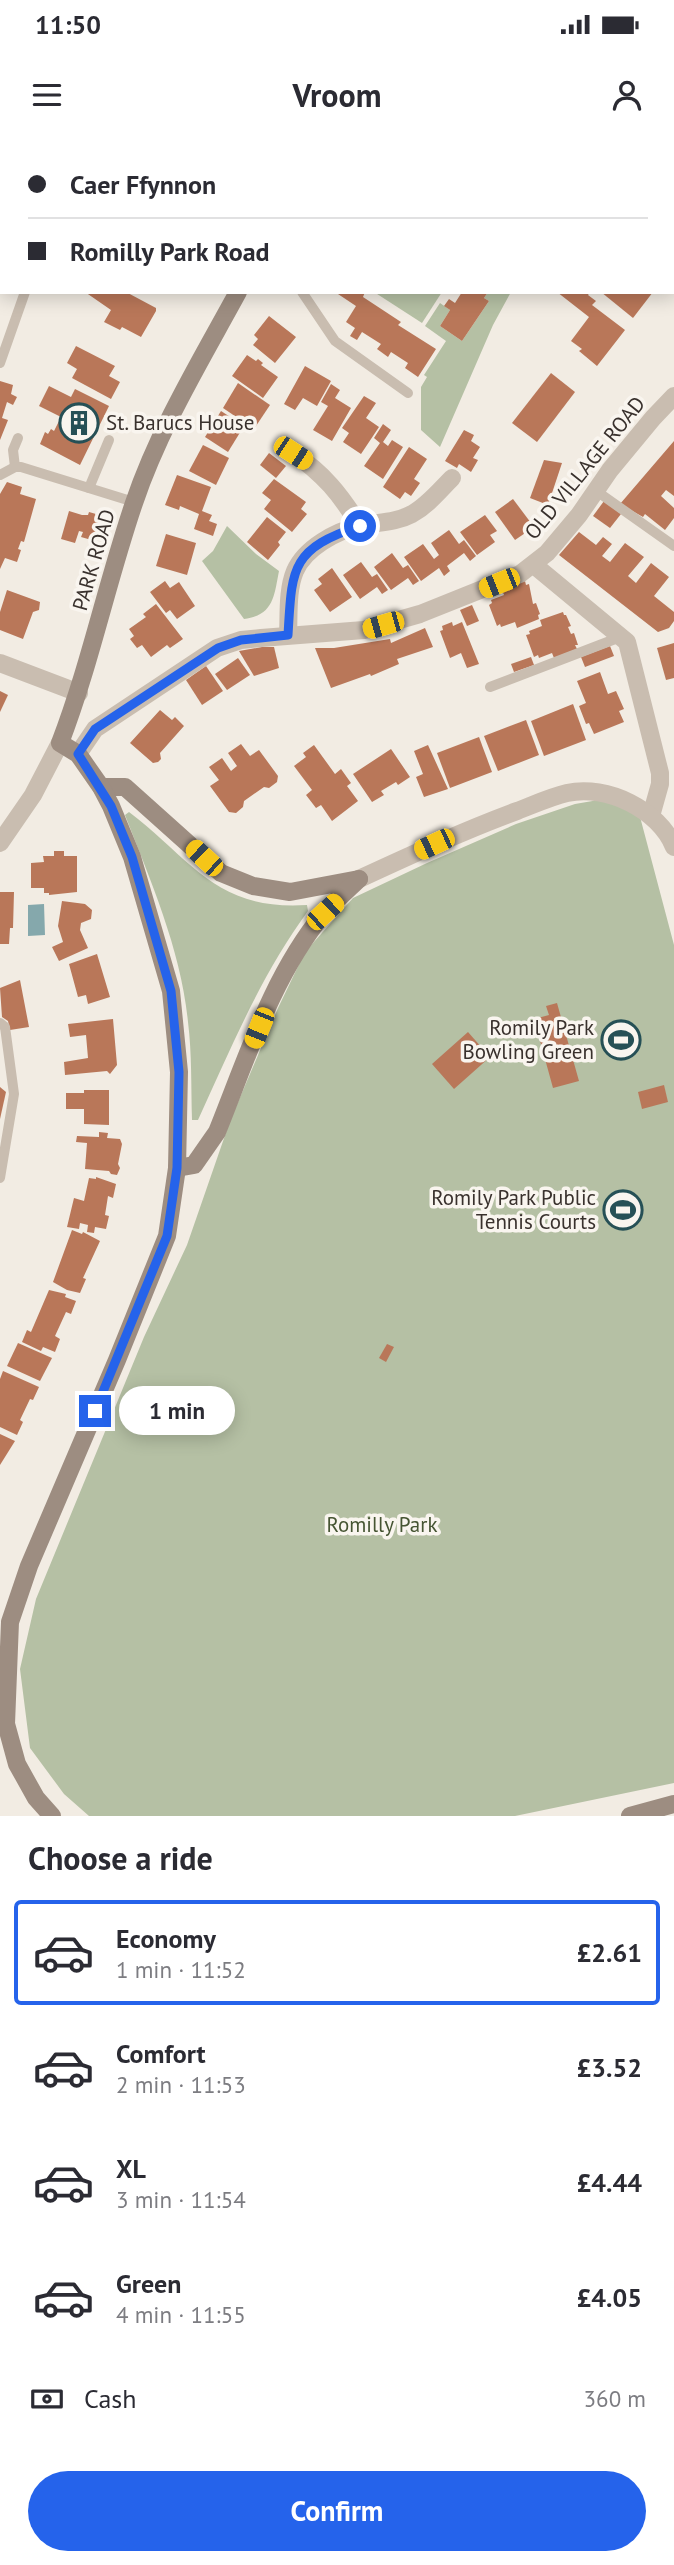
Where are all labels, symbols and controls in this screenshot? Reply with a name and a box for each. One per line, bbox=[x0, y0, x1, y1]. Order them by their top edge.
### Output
text: 11:50 bbox=[35, 8, 101, 41]
text: Vroom bbox=[293, 74, 381, 116]
icon: menu bbox=[28, 76, 66, 114]
icon: person bbox=[608, 76, 646, 114]
text: Caer Ffynnon bbox=[70, 168, 216, 201]
text: Romilly Park Road bbox=[70, 235, 270, 268]
street label: OLD VILLAGE ROAD bbox=[519, 391, 651, 545]
building icon: St. Barucs House bbox=[58, 402, 100, 444]
place label: St. Barucs House bbox=[106, 409, 254, 436]
car bbox=[270, 433, 317, 473]
street label: PARK ROAD bbox=[66, 506, 121, 614]
route start bbox=[344, 510, 376, 542]
car bbox=[476, 565, 523, 601]
car bbox=[360, 609, 407, 641]
car bbox=[411, 826, 458, 862]
car bbox=[182, 836, 227, 880]
car bbox=[303, 890, 348, 934]
car bbox=[242, 1005, 277, 1051]
place label: Romily Park Bowling Green bbox=[463, 1014, 594, 1065]
sports icon: Romily Park Bowling Green bbox=[600, 1019, 642, 1061]
place label: Romily Park Public Tennis Courts bbox=[431, 1184, 596, 1235]
sports icon: Romily Park Public Tennis Courts bbox=[602, 1189, 644, 1231]
callout: 1 min bbox=[119, 1386, 235, 1436]
route end bbox=[79, 1395, 111, 1427]
text: 1 min bbox=[149, 1396, 205, 1425]
park label: Romilly Park bbox=[327, 1511, 437, 1538]
text: Choose a ride bbox=[28, 1837, 213, 1879]
icon: car bbox=[32, 1921, 95, 1984]
text: Economy bbox=[116, 1922, 216, 1955]
text: £2.61 bbox=[577, 1936, 642, 1969]
text: 1 min · 11:52 bbox=[116, 1955, 246, 1984]
icon: car bbox=[32, 2036, 95, 2099]
text: Comfort bbox=[116, 2037, 206, 2070]
text: £3.52 bbox=[577, 2051, 642, 2084]
text: 2 min · 11:53 bbox=[116, 2070, 246, 2099]
icon: car bbox=[32, 2151, 95, 2214]
text: XL bbox=[116, 2152, 146, 2185]
text: £4.44 bbox=[577, 2166, 642, 2199]
text: 3 min · 11:54 bbox=[116, 2185, 246, 2214]
icon: car bbox=[32, 2266, 95, 2329]
text: Green bbox=[116, 2267, 181, 2300]
text: £4.05 bbox=[577, 2281, 642, 2314]
text: 4 min · 11:55 bbox=[116, 2300, 246, 2329]
icon: cash bbox=[28, 2380, 66, 2418]
text: Cash bbox=[84, 2382, 136, 2415]
text: 360 m bbox=[584, 2384, 646, 2413]
button: Confirm bbox=[28, 2471, 646, 2551]

